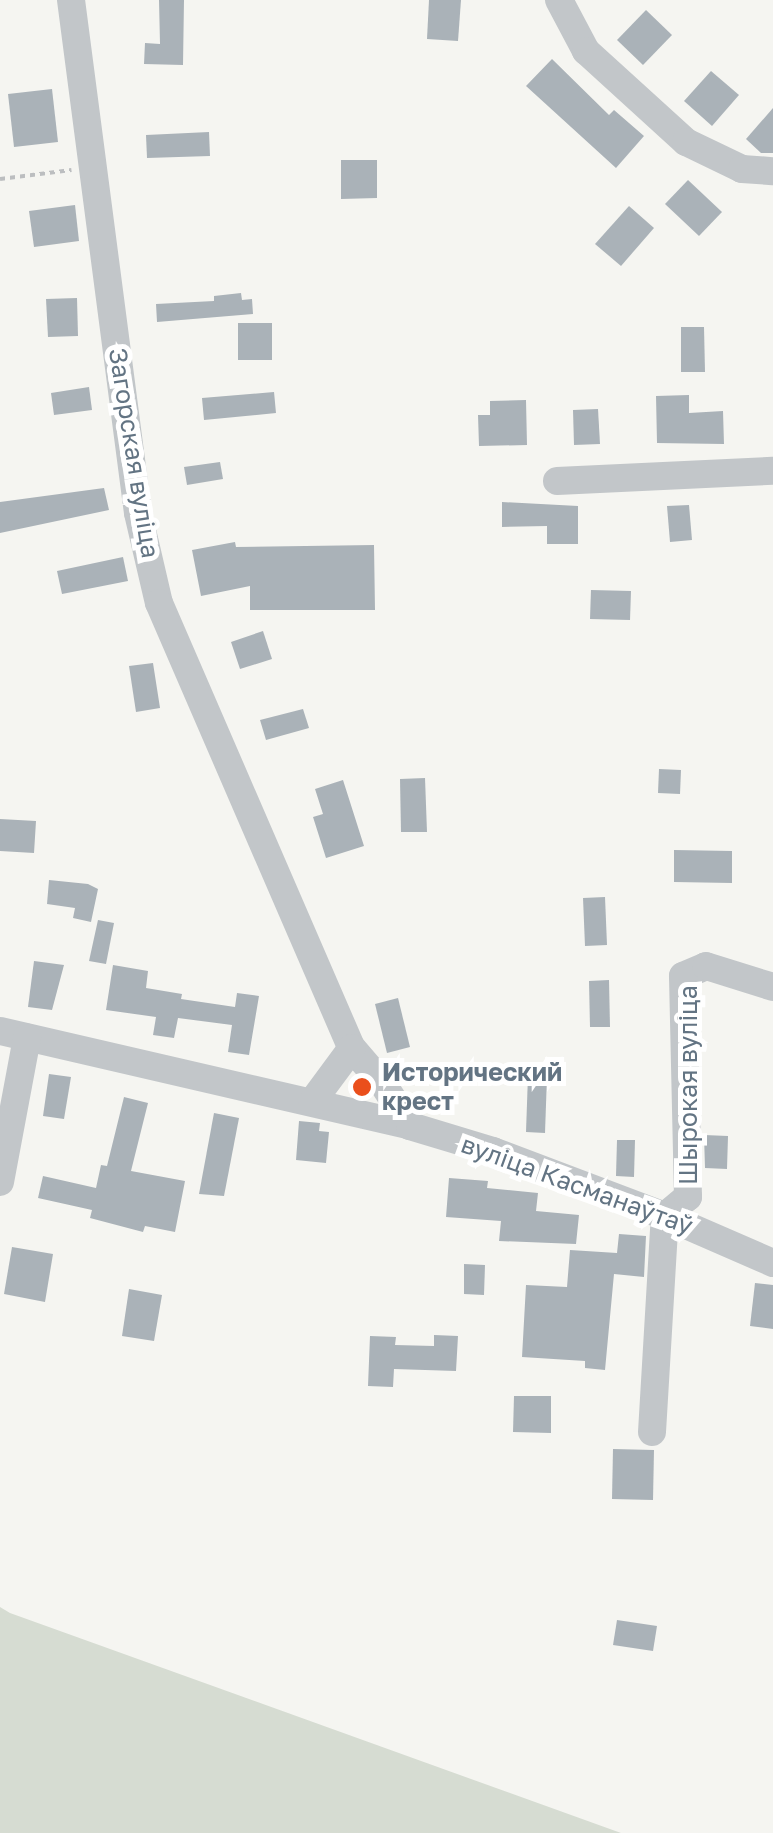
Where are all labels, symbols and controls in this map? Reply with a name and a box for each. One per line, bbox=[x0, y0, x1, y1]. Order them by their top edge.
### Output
street label: Загорская вуліца bbox=[103, 346, 165, 560]
street label: Шырокая вуліца bbox=[673, 985, 703, 1185]
place label: Исторический крест bbox=[382, 1058, 562, 1117]
marker: Исторический крест bbox=[351, 1076, 373, 1098]
street label: вуліца Касманаўтаў bbox=[457, 1129, 697, 1241]

